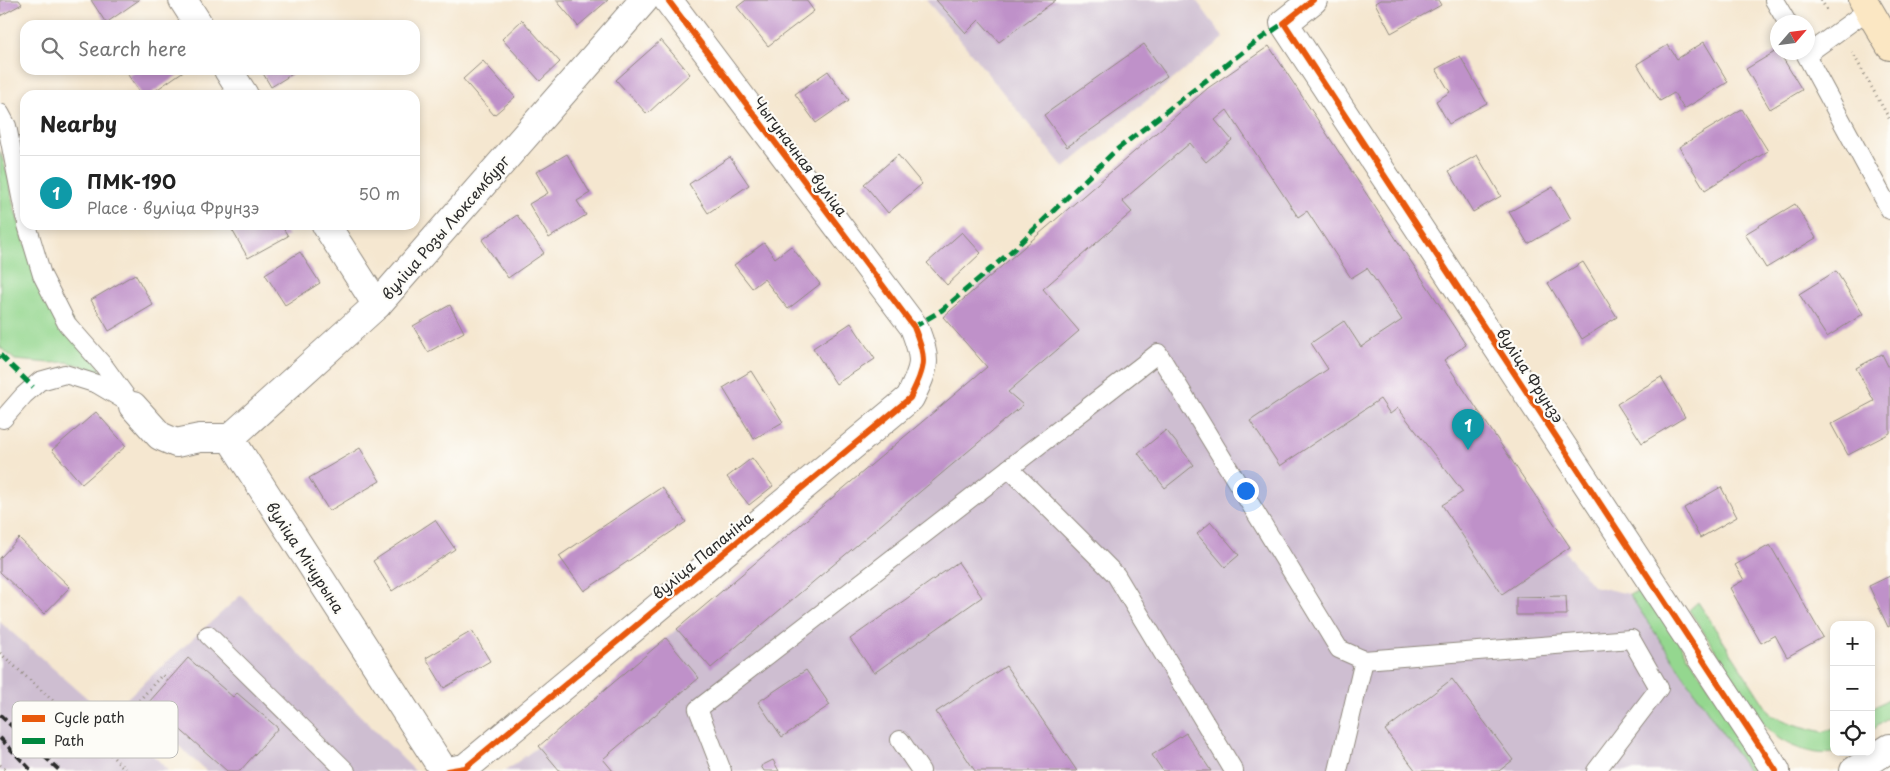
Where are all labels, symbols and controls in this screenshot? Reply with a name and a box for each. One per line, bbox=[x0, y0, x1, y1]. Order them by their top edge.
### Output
north arrow bbox=[1770, 15, 1815, 60]
search box bbox=[20, 20, 420, 75]
icon: search bbox=[38, 34, 66, 62]
text: Search here bbox=[78, 34, 187, 62]
street label: Чыгуначная вуліца bbox=[748, 91, 854, 222]
text: Nearby bbox=[40, 107, 117, 139]
street label: вуліца Розы Люксембург bbox=[376, 149, 515, 304]
text: ПМК-190 bbox=[87, 167, 176, 195]
text: 1 bbox=[52, 181, 60, 205]
text: 50 m bbox=[359, 181, 400, 205]
text: Place · вуліца Фрунзэ bbox=[87, 195, 259, 219]
street label: вуліца Фрунзэ bbox=[1492, 323, 1570, 427]
pin: 1 bbox=[1452, 409, 1484, 450]
your location bbox=[1233, 478, 1259, 504]
street label: вуліца Мічурына bbox=[261, 497, 351, 618]
street label: вуліца Папаніна bbox=[646, 505, 758, 604]
map controls bbox=[1830, 621, 1875, 756]
button: + bbox=[1830, 621, 1875, 666]
button: − bbox=[1830, 666, 1875, 711]
legend bbox=[12, 701, 178, 758]
text: Cycle path bbox=[54, 707, 125, 728]
button: locate bbox=[1830, 711, 1875, 756]
text: Path bbox=[54, 730, 84, 751]

